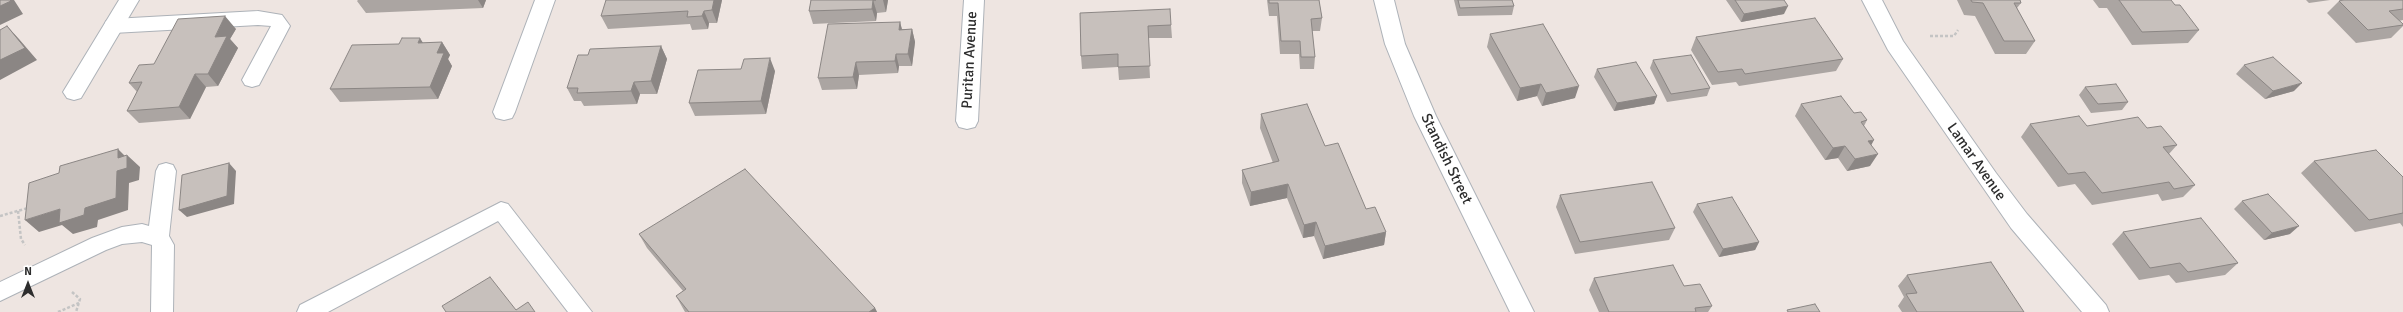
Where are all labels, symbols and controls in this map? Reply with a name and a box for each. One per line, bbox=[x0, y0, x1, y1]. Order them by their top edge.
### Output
street label: Puritan Avenue bbox=[958, 11, 982, 109]
street label: Standish Street bbox=[1416, 111, 1476, 207]
street label: Lamar Avenue bbox=[1943, 120, 2009, 204]
north arrow bbox=[8, 264, 48, 304]
text: N bbox=[24, 265, 32, 278]

